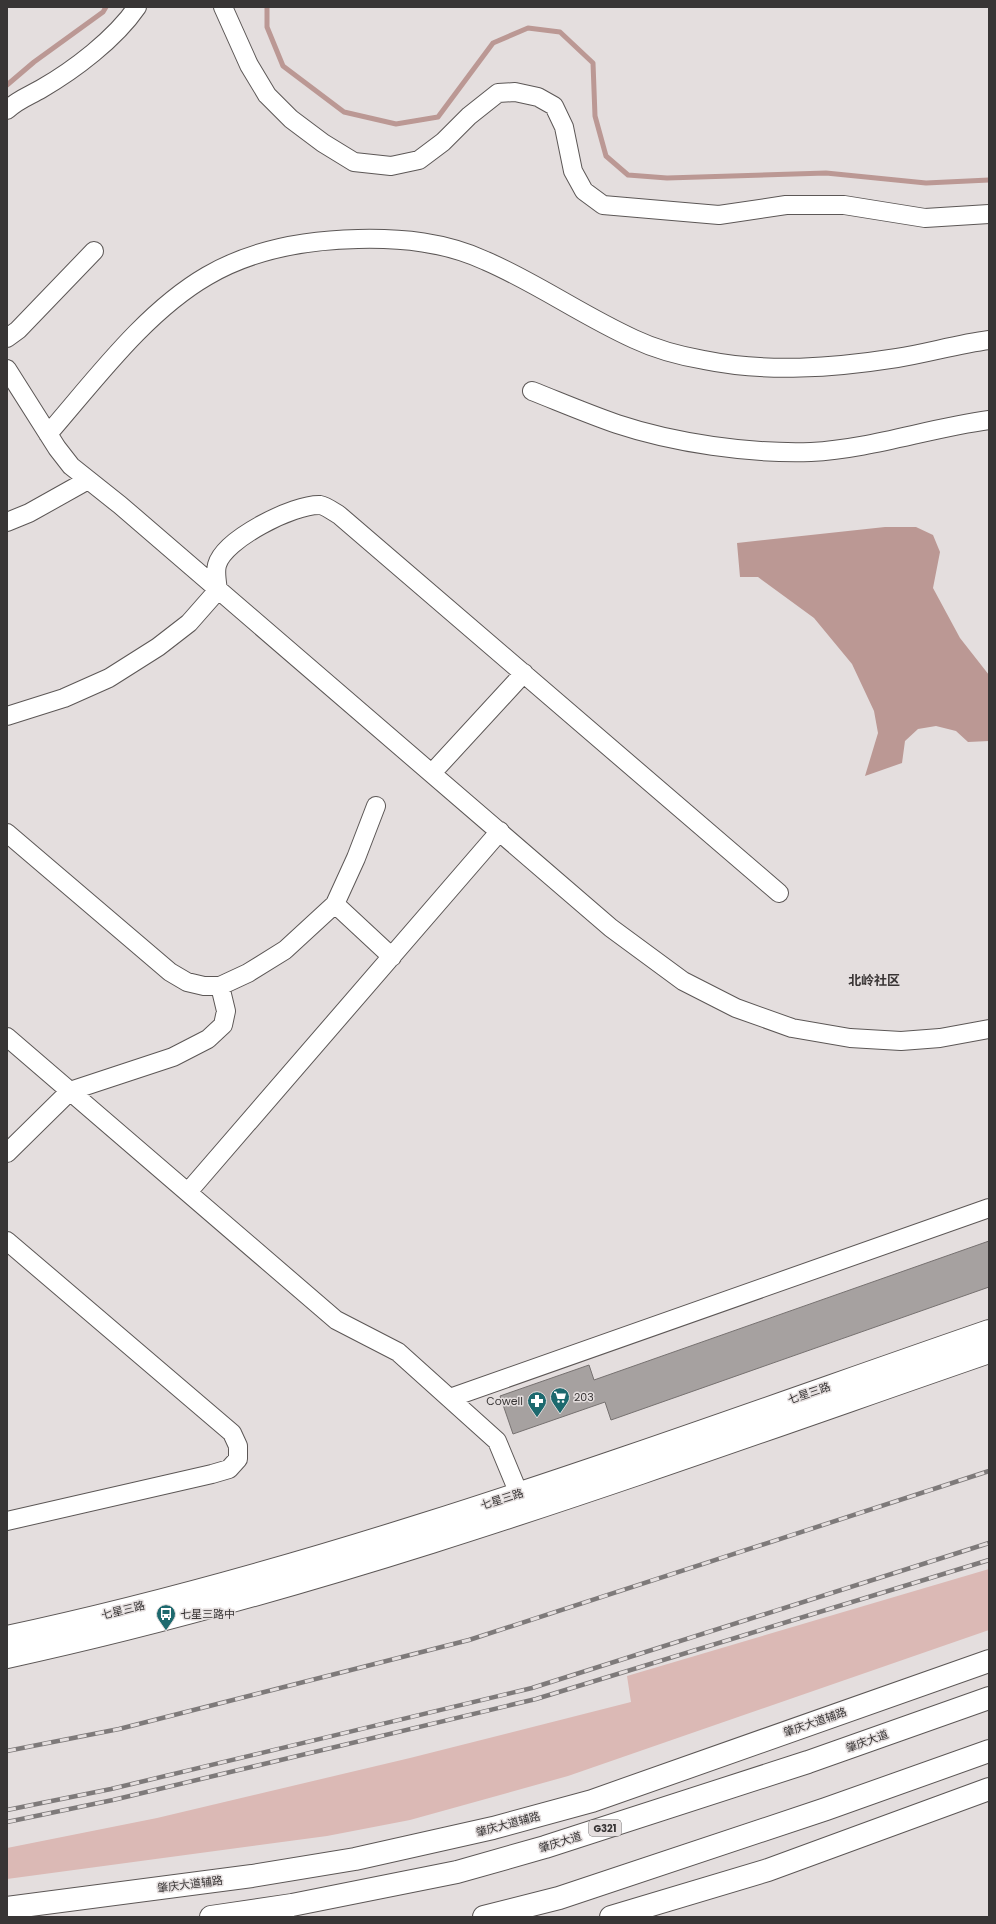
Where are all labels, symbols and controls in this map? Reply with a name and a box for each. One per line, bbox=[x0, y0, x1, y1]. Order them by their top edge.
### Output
district label: 北岭社区 bbox=[848, 971, 900, 990]
street label: 七星三路 bbox=[786, 1378, 832, 1408]
supermarket icon: 203 bbox=[549, 1386, 571, 1414]
place label: 203 bbox=[574, 1389, 594, 1405]
pharmacy icon: Cowell bbox=[526, 1390, 548, 1418]
place label: Cowell bbox=[486, 1393, 523, 1409]
street label: 七星三路 bbox=[479, 1485, 525, 1513]
street label: 七星三路 bbox=[100, 1597, 146, 1623]
bus stop icon: 七星三路中 bbox=[155, 1603, 177, 1631]
place label: 七星三路中 bbox=[180, 1606, 235, 1622]
street label: 肇庆大道辅路 bbox=[781, 1704, 849, 1740]
street label: 肇庆大道 bbox=[844, 1726, 890, 1756]
street label: 肇庆大道辅路 bbox=[474, 1808, 542, 1840]
road number: G321 bbox=[589, 1820, 621, 1836]
street label: 肇庆大道 bbox=[537, 1828, 583, 1856]
street label: 肇庆大道辅路 bbox=[156, 1872, 224, 1896]

